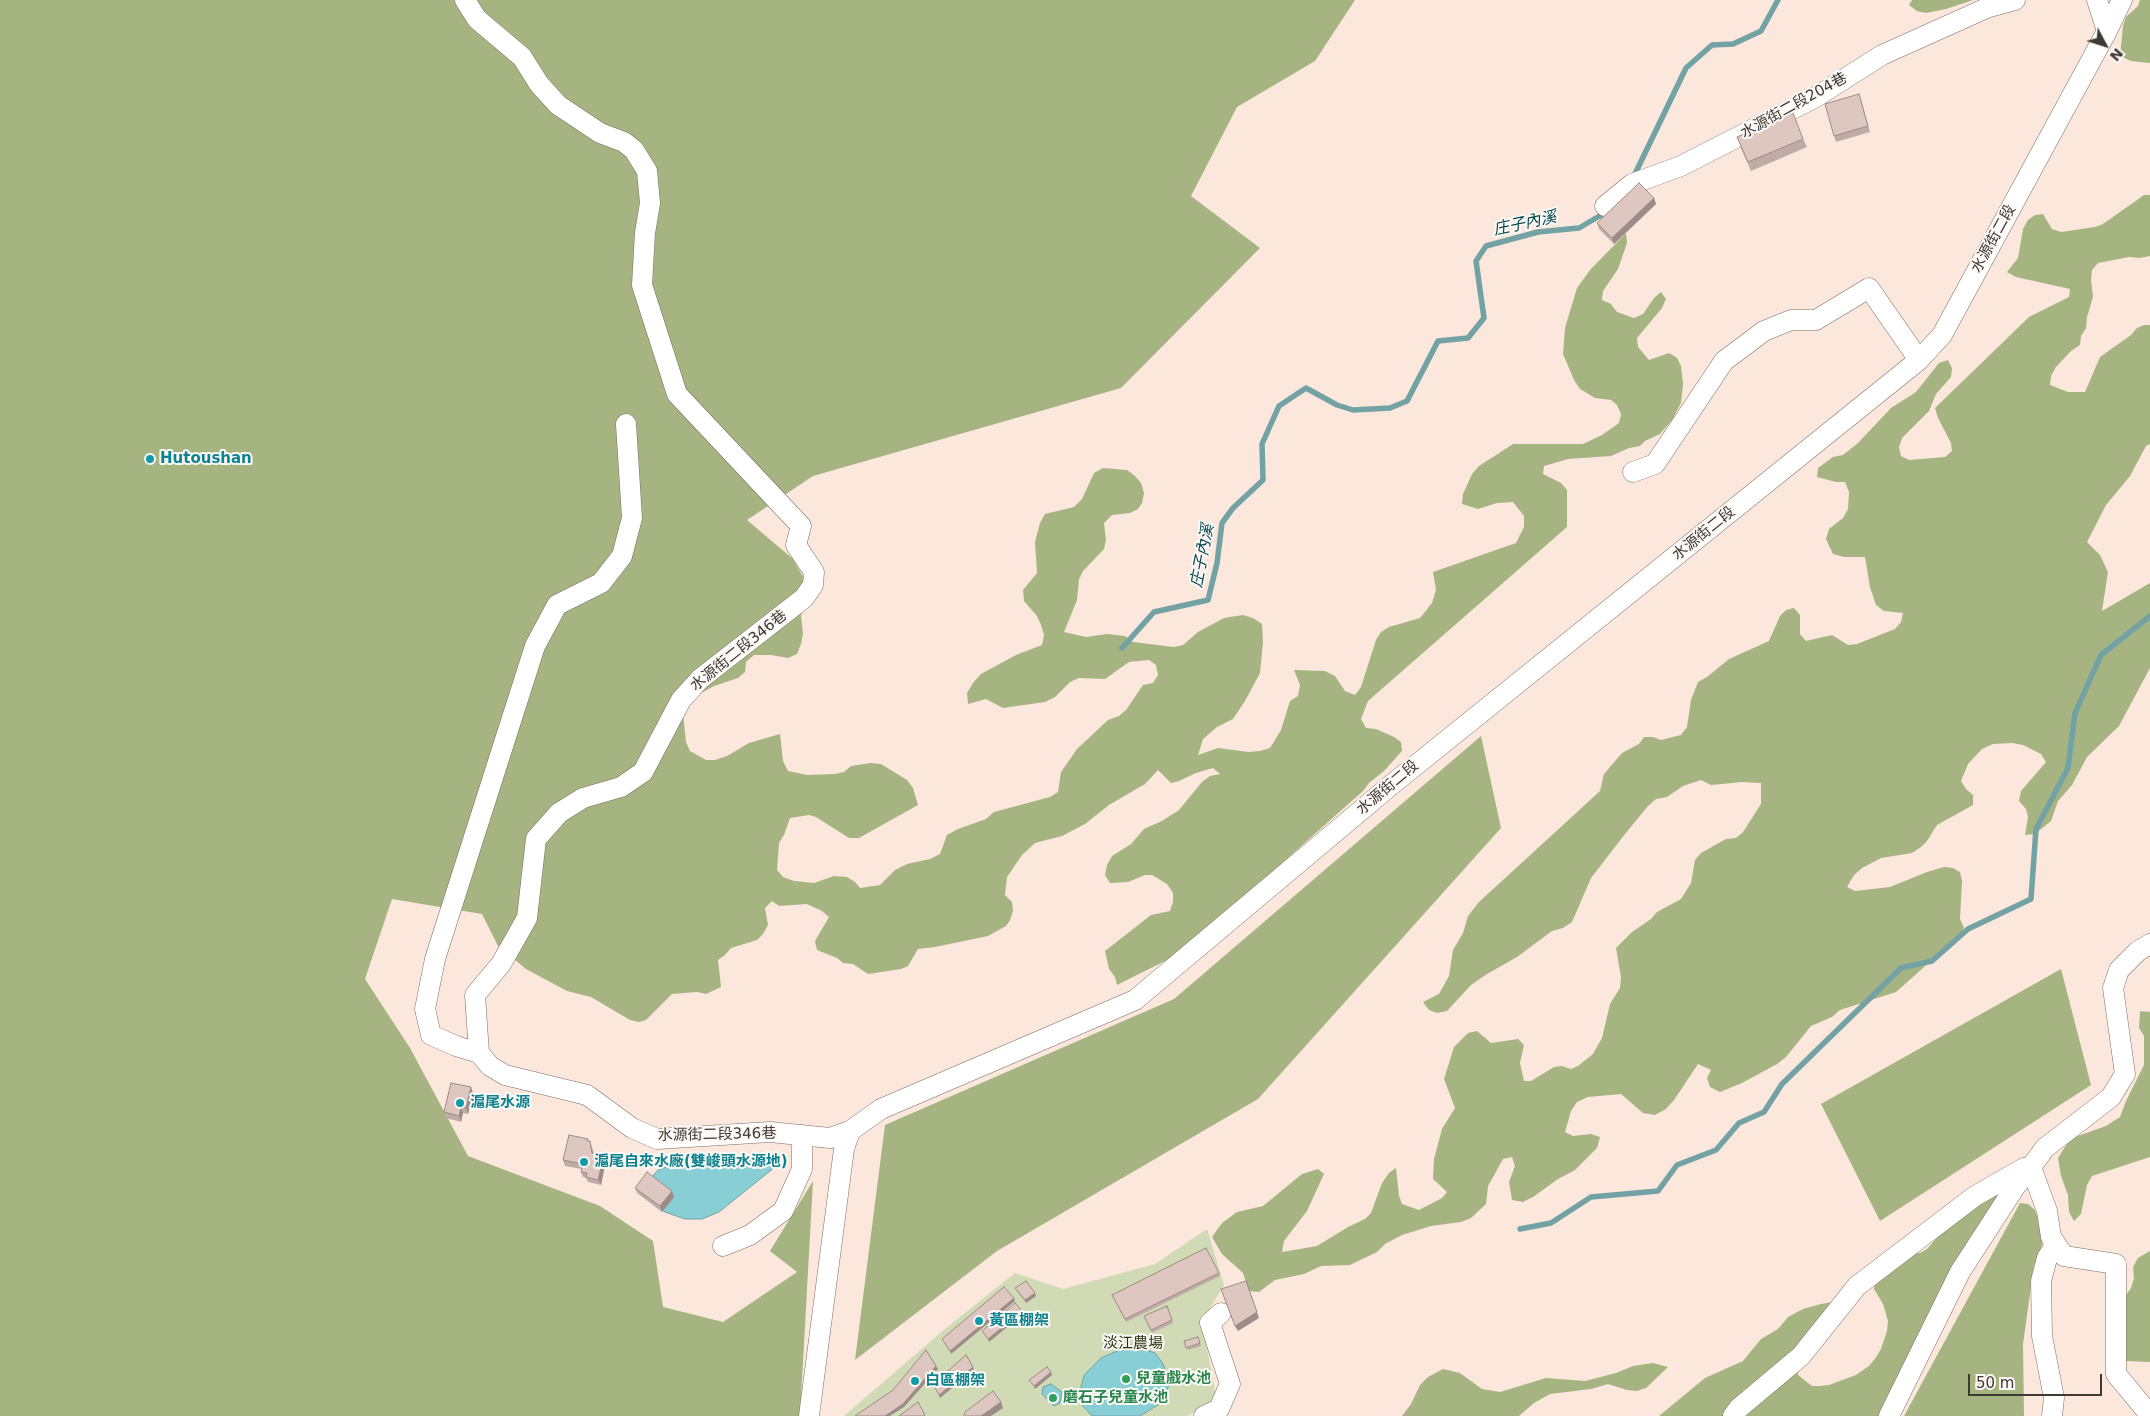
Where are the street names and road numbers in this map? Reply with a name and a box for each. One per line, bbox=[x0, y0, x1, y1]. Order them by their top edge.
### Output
street label: 水源街二段204巷 bbox=[1738, 69, 1850, 143]
street label: 水源街二段 bbox=[1968, 202, 2020, 276]
street label: 水源街二段 bbox=[1669, 503, 1739, 565]
street label: 水源街二段346巷 bbox=[687, 607, 791, 695]
street label: 水源街二段 bbox=[1353, 757, 1423, 819]
street label: 水源街二段346巷 bbox=[658, 1125, 776, 1145]

